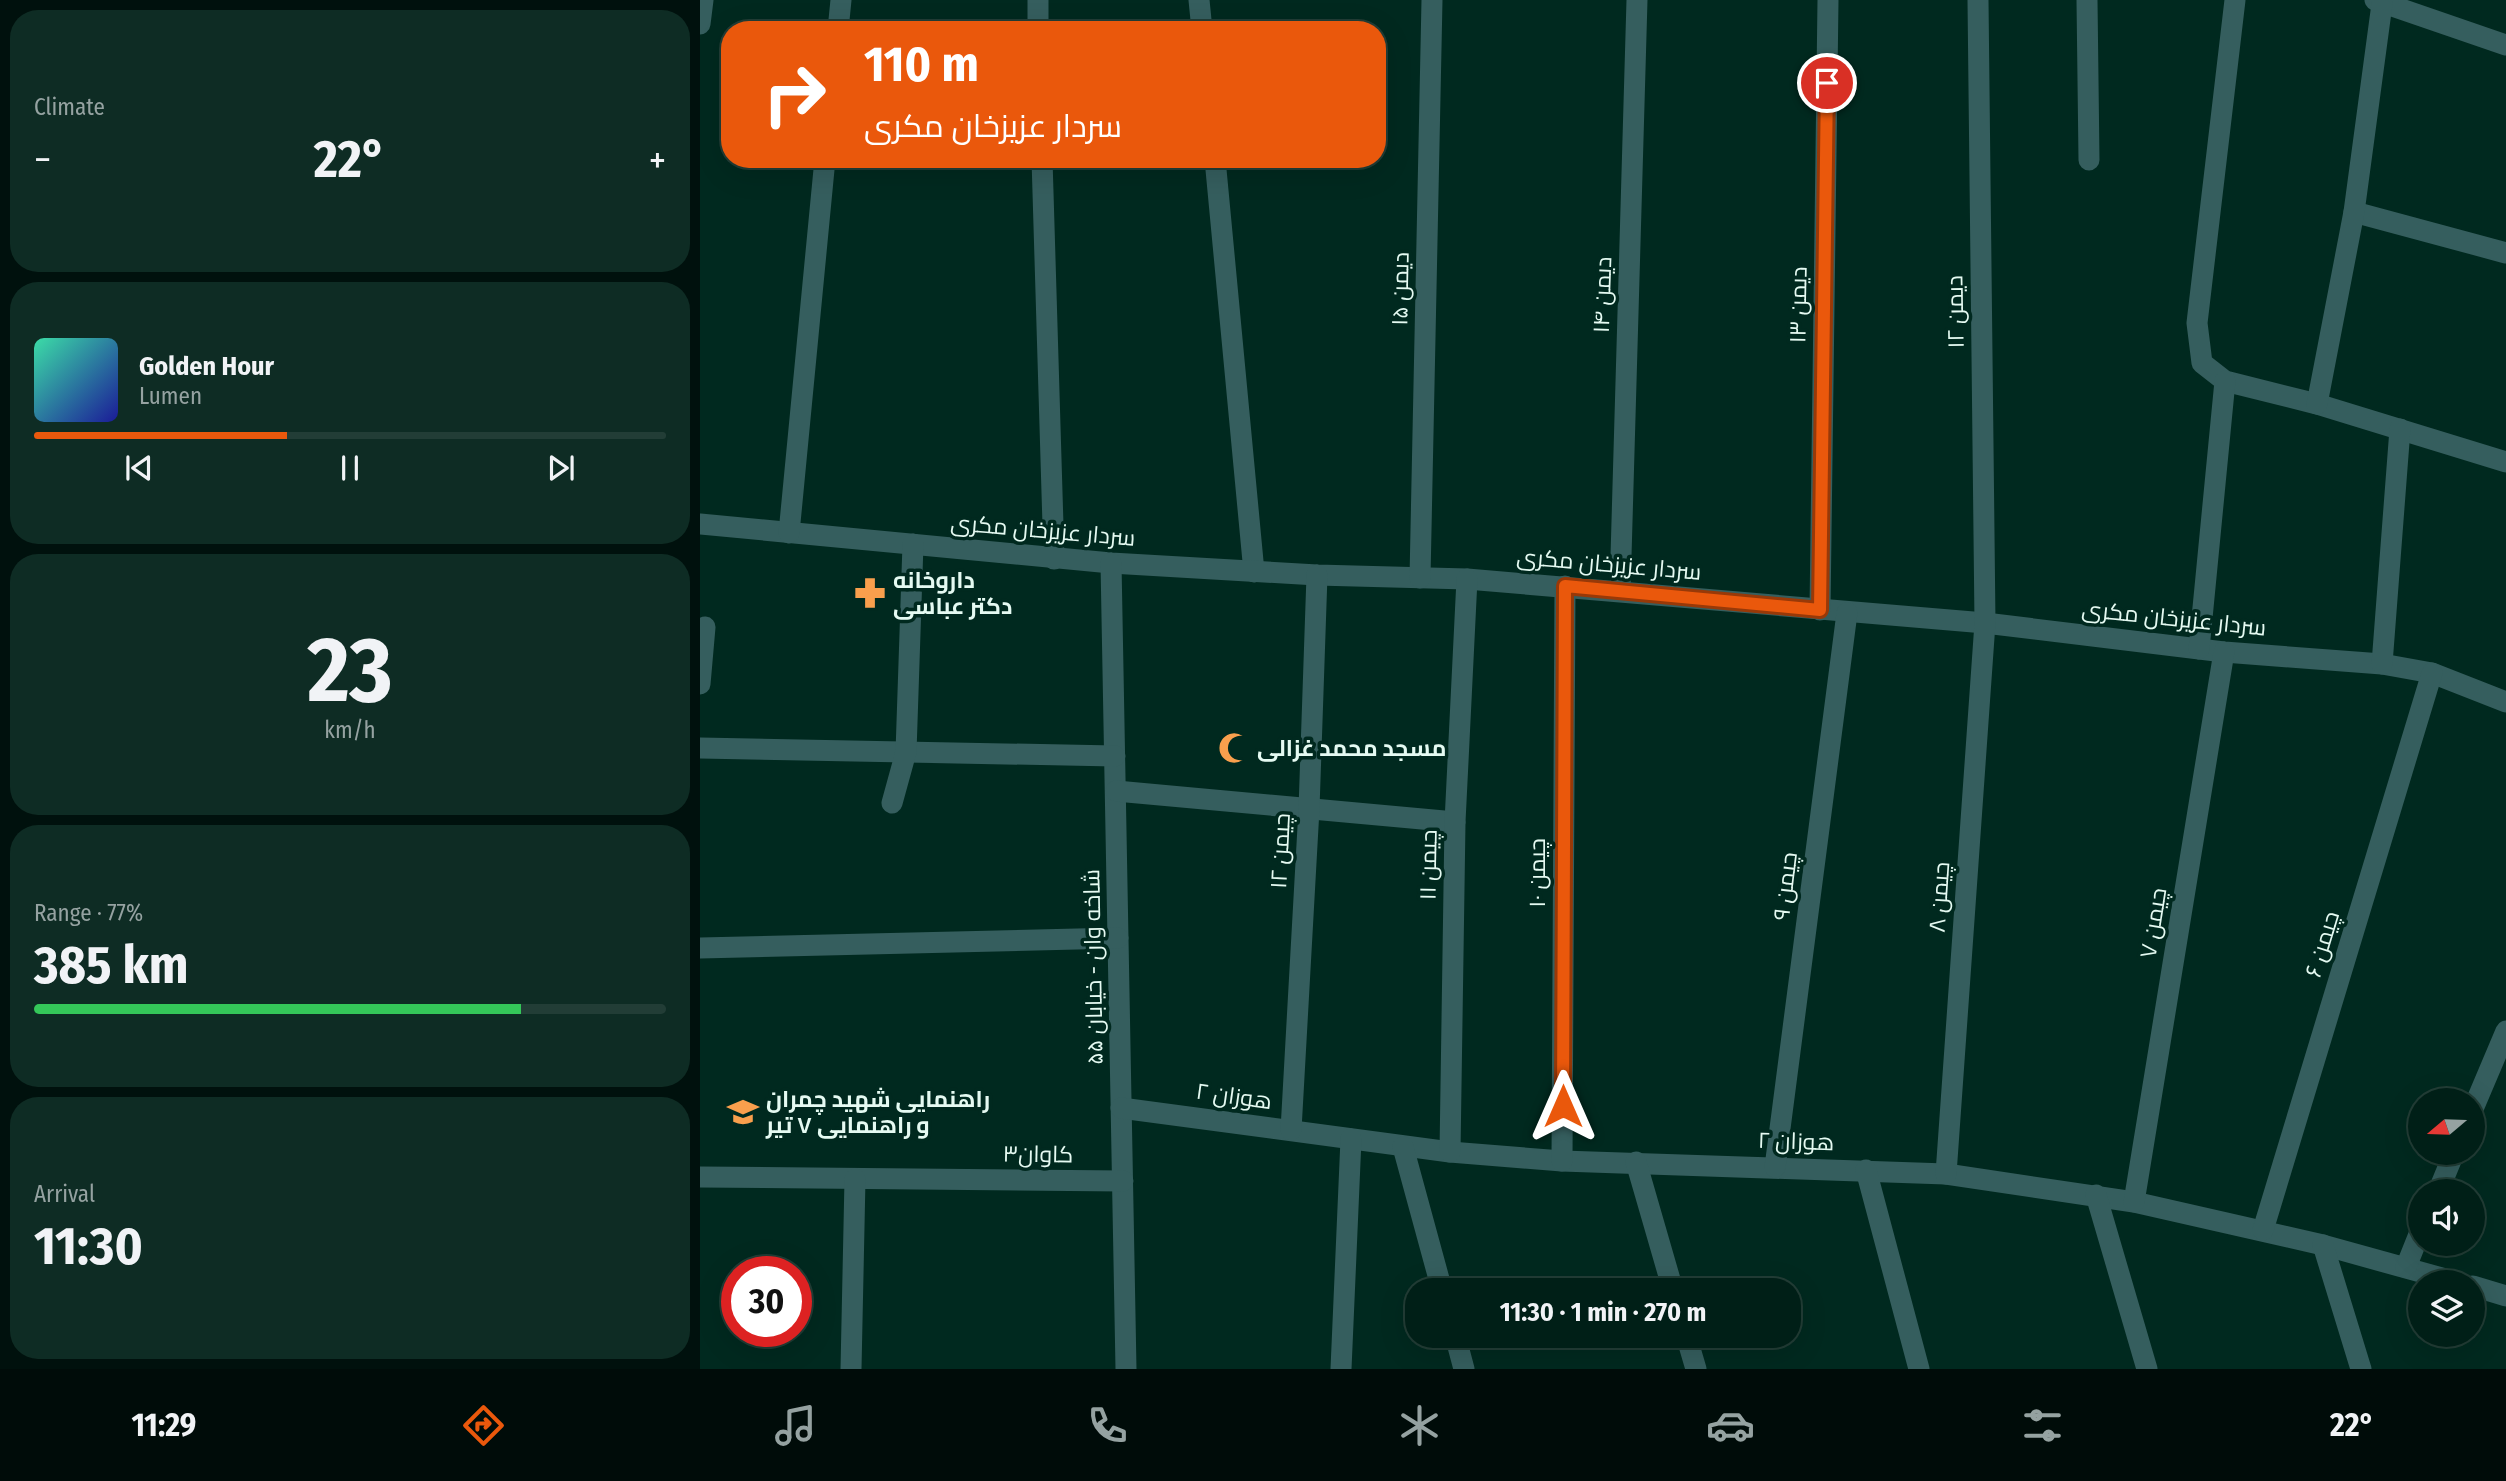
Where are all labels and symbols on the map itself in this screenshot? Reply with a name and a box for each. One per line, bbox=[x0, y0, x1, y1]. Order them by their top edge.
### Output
pin bbox=[1797, 53, 1857, 113]
street label: دیمن ۱۵ bbox=[1385, 252, 1415, 326]
street label: دیمن ۱۴ bbox=[1587, 256, 1617, 334]
street label: دیمن ۱۳ bbox=[1783, 266, 1813, 344]
street label: دیمن ۱۲ bbox=[1940, 275, 1970, 349]
street label: سردار عزیزخان مکری bbox=[949, 508, 1137, 552]
street label: سردار عزیزخان مکری bbox=[1515, 542, 1703, 586]
place label: داروخانه دکتر عباسی bbox=[893, 566, 1012, 620]
pharmacy icon: داروخانه دکتر عباسی bbox=[853, 576, 887, 610]
street label: سردار عزیزخان مکری bbox=[2080, 594, 2268, 642]
mosque icon: مسجد محمد غزالی bbox=[1217, 731, 1251, 765]
place label: مسجد محمد غزالی bbox=[1257, 734, 1446, 762]
street label: چیمن ۱۲ bbox=[1264, 812, 1297, 890]
street label: چیمن ۱۱ bbox=[1413, 829, 1444, 901]
street label: چیمن ۱۰ bbox=[1523, 838, 1552, 908]
street label: چیمن ۹ bbox=[1767, 850, 1804, 922]
street label: چیمن ۸ bbox=[1923, 861, 1956, 933]
street label: شاخه وان - خیابان ۵۵ bbox=[1077, 869, 1109, 1065]
street label: چیمن ۷ bbox=[2134, 886, 2173, 960]
street label: چیمن ۶ bbox=[2299, 908, 2346, 981]
position arrow bbox=[1526, 1069, 1600, 1143]
street label: هوزان ۲ bbox=[1194, 1077, 1274, 1115]
place label: راهنمایی شهید چمران و راهنمایی ۷ تیر bbox=[765, 1085, 990, 1139]
north arrow bbox=[2408, 1088, 2485, 1166]
school or university icon: راهنمایی شهید چمران و راهنمایی ۷ تیر bbox=[726, 1095, 760, 1129]
street label: هوزان ۲ bbox=[1757, 1126, 1835, 1156]
street label: کاوان۳ bbox=[1002, 1139, 1074, 1169]
speed limit sign: 30 bbox=[721, 1256, 812, 1347]

